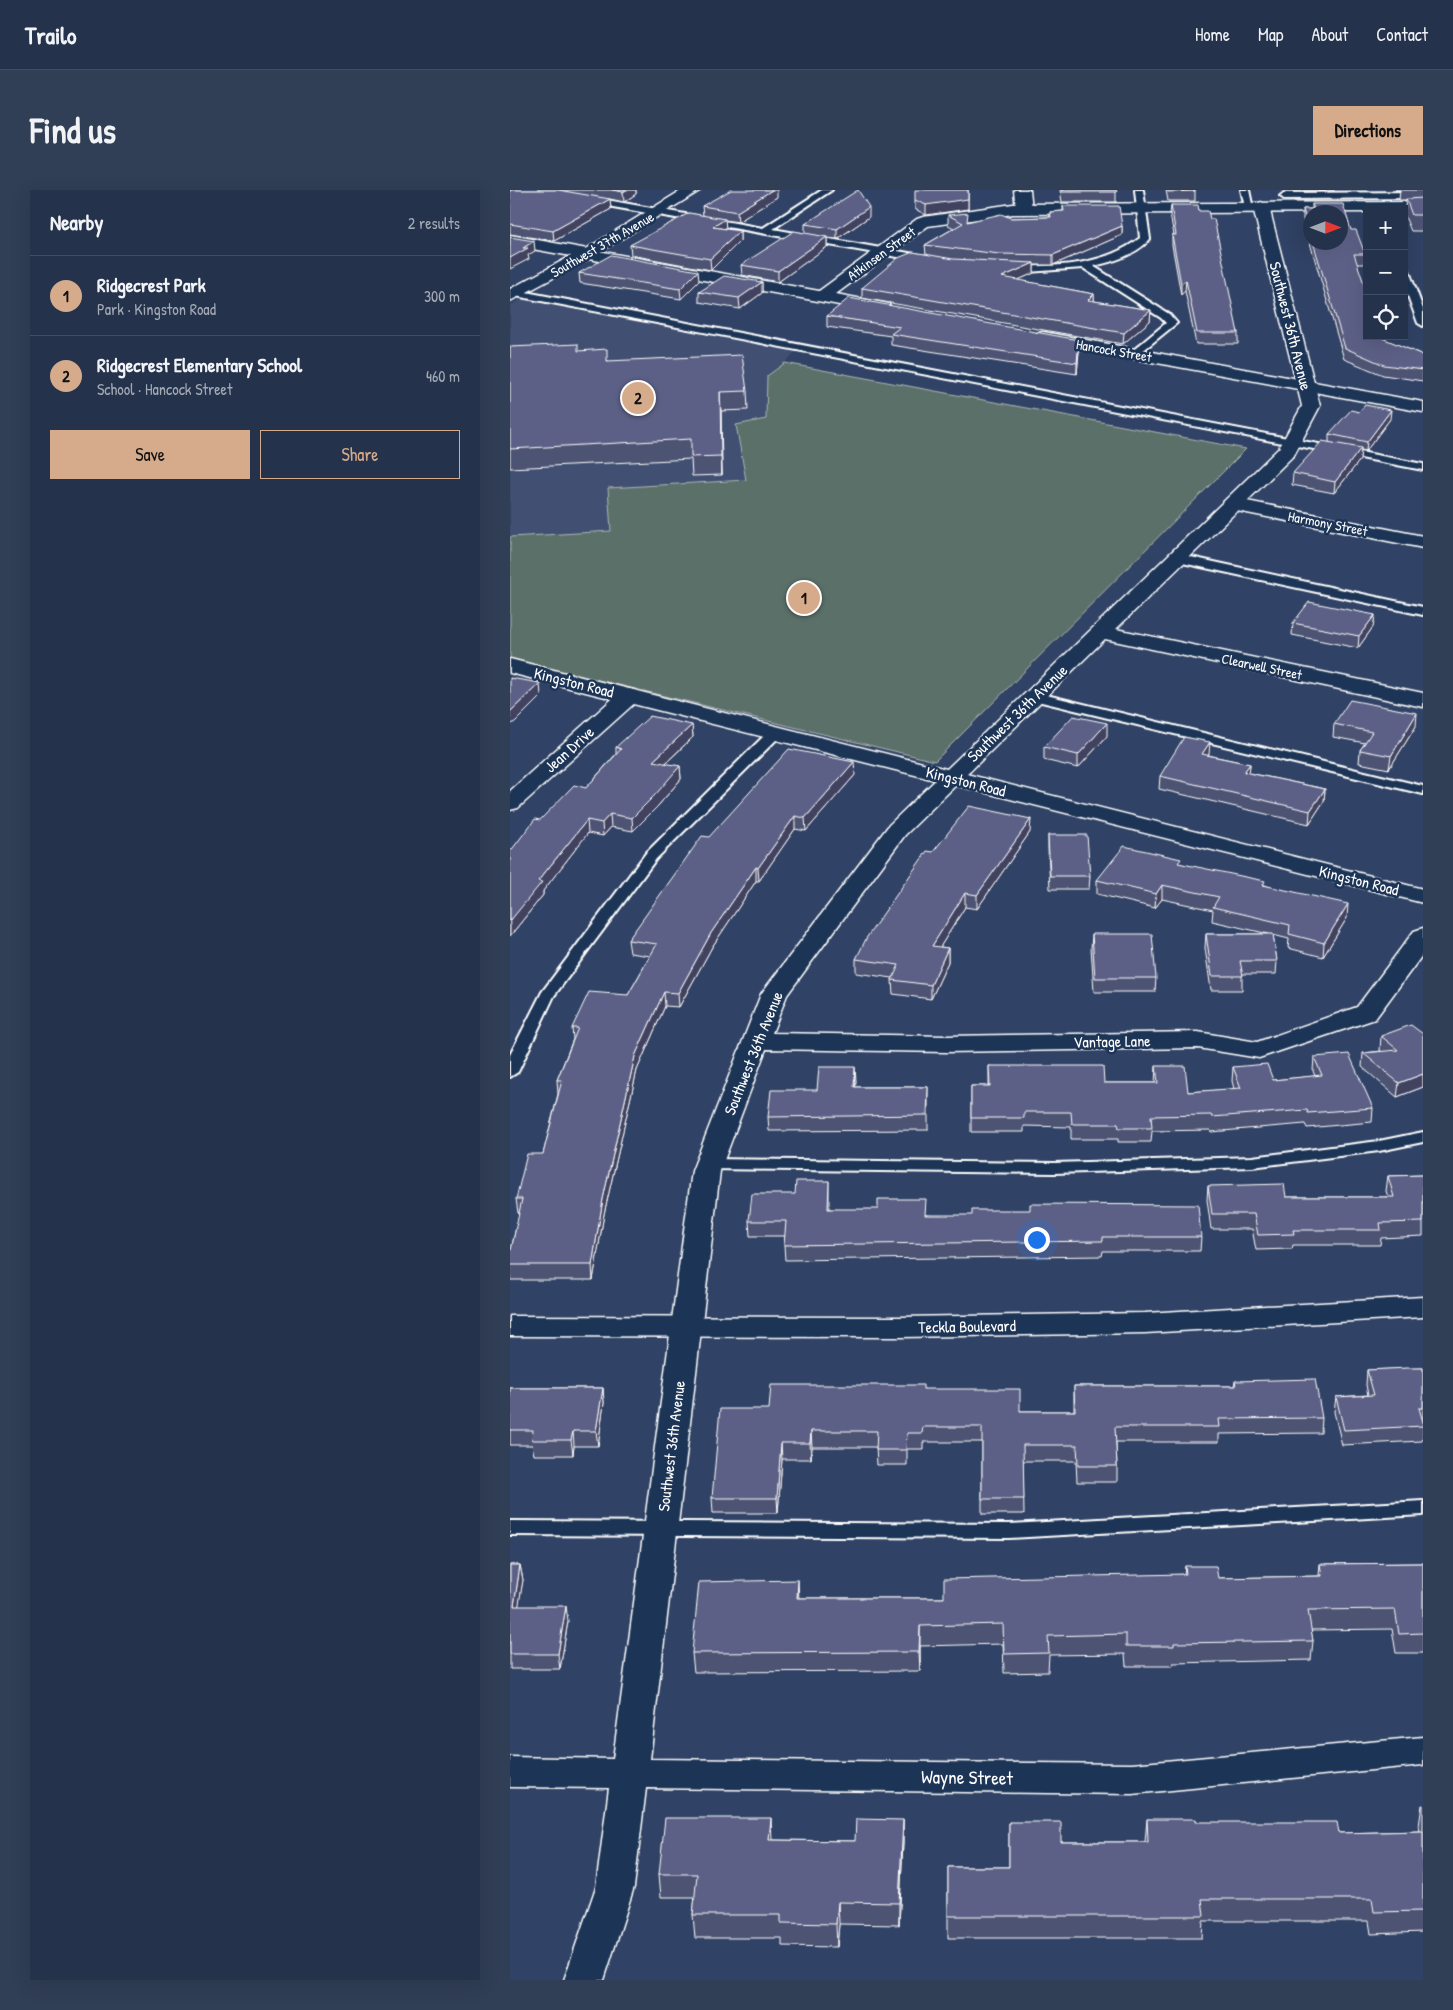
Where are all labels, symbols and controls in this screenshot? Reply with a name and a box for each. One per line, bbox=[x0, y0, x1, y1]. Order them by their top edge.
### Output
text: Trailo bbox=[25, 19, 76, 51]
text: Home bbox=[1195, 22, 1230, 47]
text: Map bbox=[1258, 22, 1283, 47]
text: About bbox=[1311, 22, 1348, 47]
text: Contact bbox=[1376, 22, 1428, 47]
button: Directions bbox=[1313, 106, 1423, 155]
text: Find us bbox=[30, 107, 116, 154]
north arrow bbox=[1303, 205, 1348, 250]
map controls bbox=[1363, 205, 1408, 340]
button: + bbox=[1363, 205, 1408, 250]
street label: Southwest 37th Avenue bbox=[547, 206, 658, 281]
text: Nearby bbox=[50, 208, 103, 237]
text: 2 results bbox=[408, 212, 460, 234]
street label: Atkinsen Street bbox=[843, 222, 919, 284]
button: − bbox=[1363, 250, 1408, 295]
street label: Southwest 36th Avenue bbox=[1264, 260, 1318, 393]
text: Ridgecrest Park bbox=[97, 272, 206, 298]
text: 1 bbox=[63, 285, 69, 307]
text: 300 m bbox=[424, 285, 460, 307]
button: locate bbox=[1363, 295, 1408, 340]
text: Park · Kingston Road bbox=[97, 298, 216, 320]
street label: Hancock Street bbox=[1075, 334, 1153, 366]
text: Ridgecrest Elementary School bbox=[97, 352, 302, 378]
text: 2 bbox=[62, 365, 70, 387]
text: 460 m bbox=[426, 365, 460, 387]
text: School · Hancock Street bbox=[97, 378, 232, 400]
pin: 2 bbox=[622, 379, 654, 417]
button: Save bbox=[50, 430, 250, 479]
button: Share bbox=[260, 430, 460, 479]
street label: Harmony Street bbox=[1286, 506, 1370, 541]
pin: 1 bbox=[788, 579, 820, 617]
street label: Clearwell Street bbox=[1220, 648, 1304, 684]
street label: Southwest 36th Avenue bbox=[962, 659, 1072, 767]
street label: Kingston Road bbox=[532, 661, 616, 703]
street label: Jean Drive bbox=[539, 720, 599, 777]
street label: Kingston Road bbox=[924, 760, 1008, 802]
street label: Kingston Road bbox=[1317, 859, 1401, 901]
street label: Southwest 36th Avenue bbox=[718, 987, 788, 1118]
street label: Vantage Lane bbox=[1073, 1029, 1151, 1053]
your location bbox=[1024, 1227, 1050, 1253]
street label: Teckla Boulevard bbox=[918, 1314, 1016, 1338]
street label: Southwest 36th Avenue bbox=[652, 1379, 690, 1513]
street label: Wayne Street bbox=[921, 1763, 1014, 1791]

